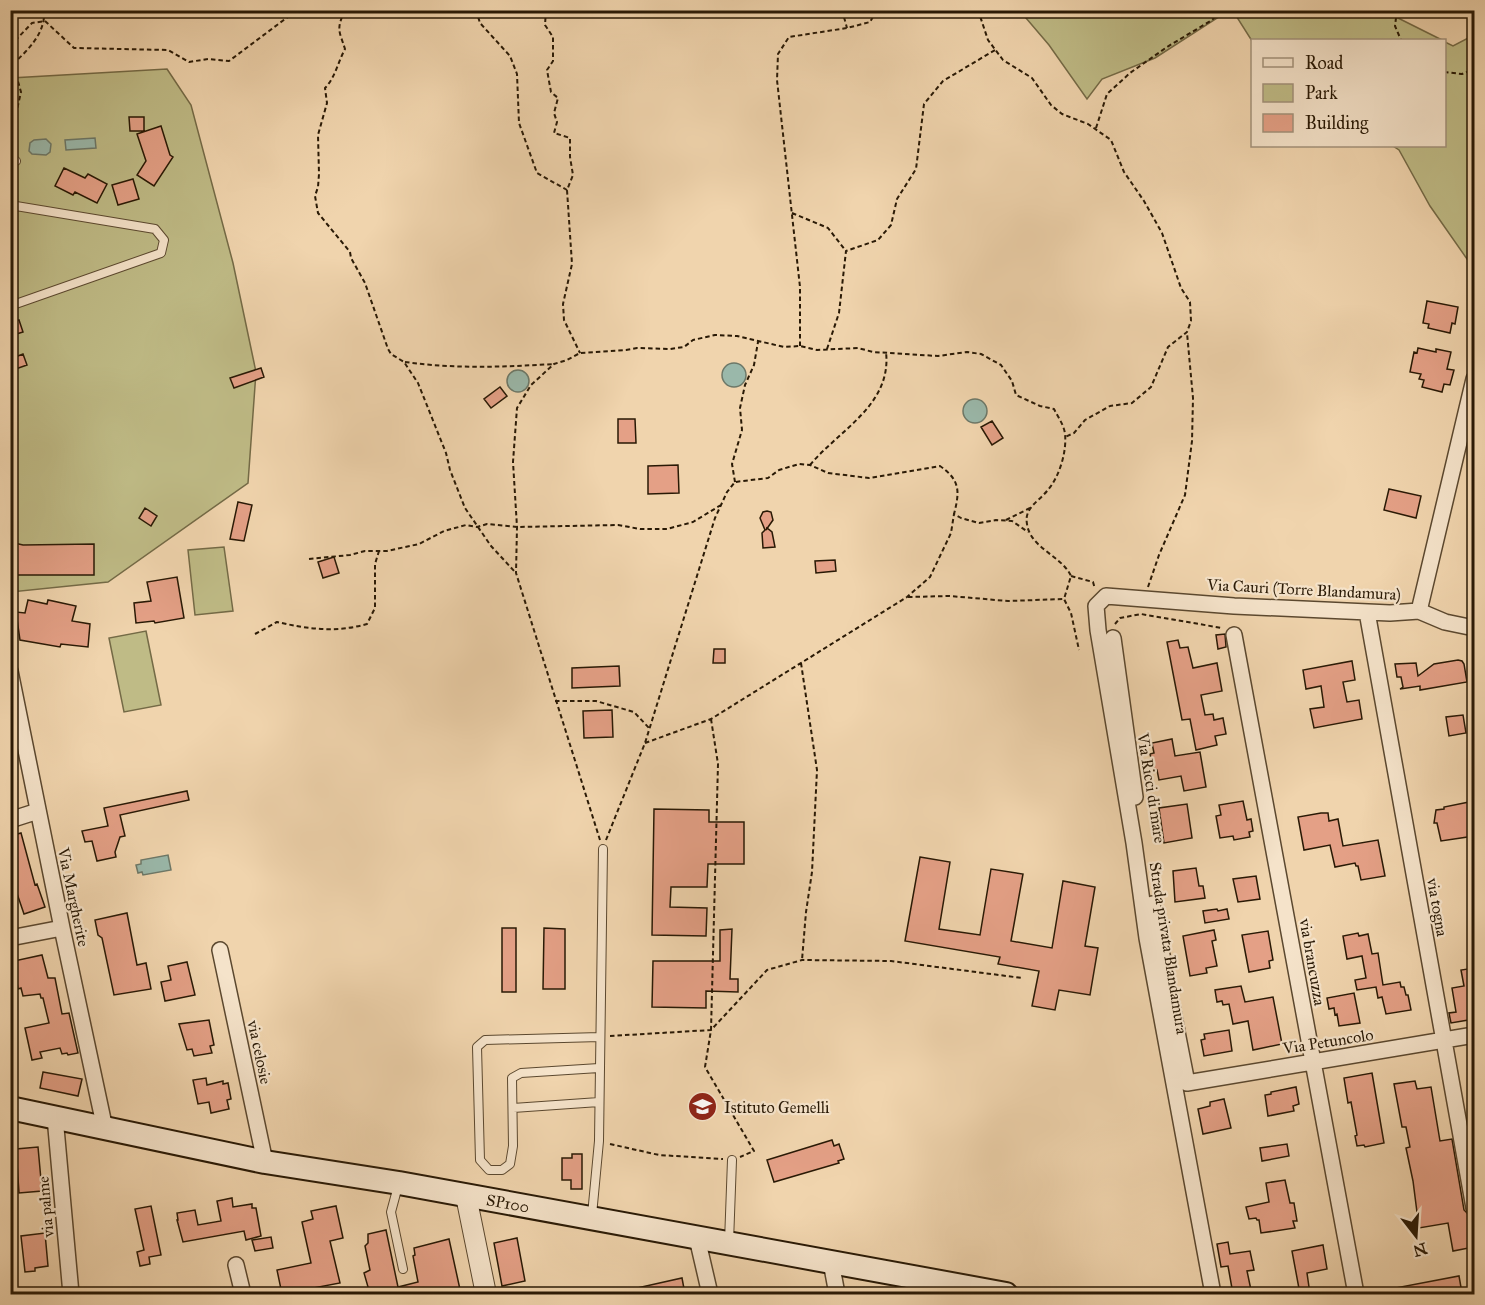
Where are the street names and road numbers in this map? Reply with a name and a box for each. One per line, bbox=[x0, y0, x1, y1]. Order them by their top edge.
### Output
street label: Via Cauri (Torre Blandamura) bbox=[1205, 575, 1401, 605]
street label: Via Ricci di mare bbox=[1133, 731, 1170, 845]
street label: Via Margherite bbox=[53, 845, 93, 949]
street label: Strada privata Blandamura bbox=[1146, 861, 1192, 1036]
street label: via togna bbox=[1422, 875, 1452, 938]
street label: via brancuzza bbox=[1295, 916, 1330, 1007]
street label: via celosie bbox=[243, 1017, 276, 1086]
street label: Via Petuncolo bbox=[1281, 1025, 1375, 1058]
street label: via palme bbox=[33, 1175, 58, 1239]
street label: SP100 bbox=[485, 1190, 531, 1217]

